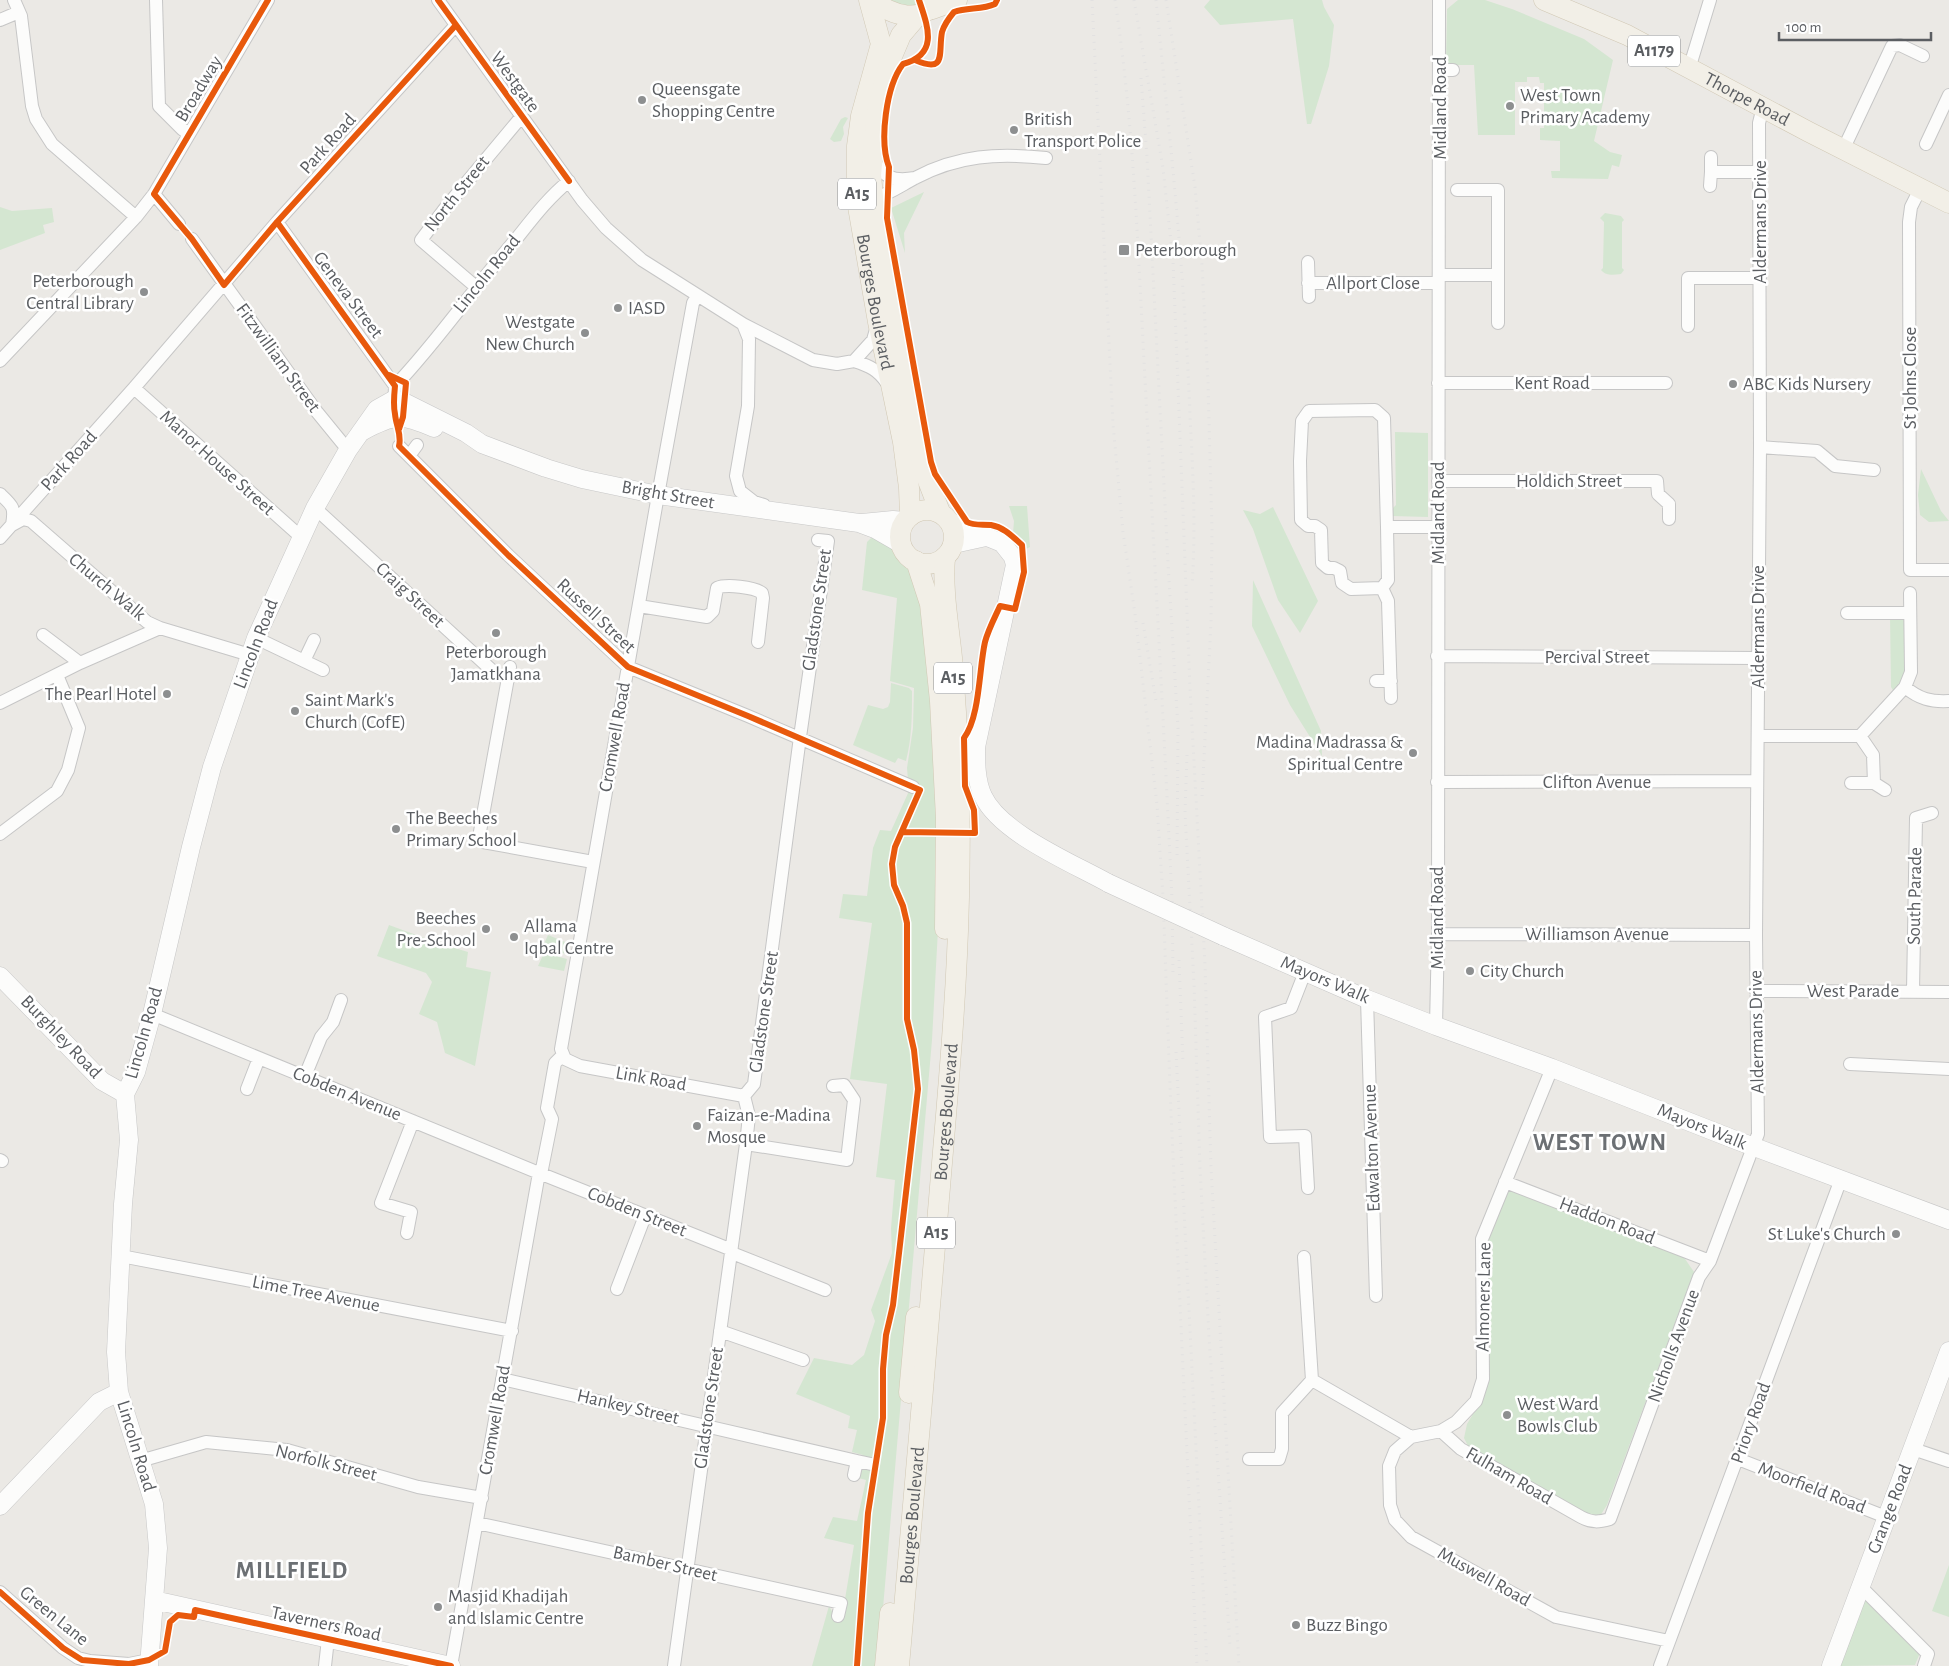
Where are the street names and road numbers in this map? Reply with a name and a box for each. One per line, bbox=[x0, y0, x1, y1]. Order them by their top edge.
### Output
road number: A1179 bbox=[1628, 36, 1680, 66]
street label: Westgate bbox=[487, 48, 543, 116]
street label: Broadway bbox=[172, 53, 226, 125]
street label: Midland Road bbox=[1431, 56, 1450, 160]
street label: Thorpe Road bbox=[1701, 69, 1793, 129]
street label: Park Road bbox=[296, 110, 360, 178]
street label: North Street bbox=[421, 152, 493, 236]
street label: Aldermans Drive bbox=[1751, 160, 1770, 284]
road number: A15 bbox=[838, 178, 876, 210]
street label: Lincoln Road bbox=[450, 231, 524, 317]
street label: Bourges Boulevard bbox=[853, 232, 897, 372]
street label: Geneva Street bbox=[310, 248, 386, 342]
street label: Allport Close bbox=[1326, 274, 1420, 293]
street label: Fitzwilliam Street bbox=[232, 300, 324, 416]
street label: St Johns Close bbox=[1901, 327, 1920, 429]
street label: Kent Road bbox=[1514, 374, 1590, 393]
street label: Manor House Street bbox=[156, 407, 278, 519]
street label: Park Road bbox=[37, 427, 101, 495]
street label: Midland Road bbox=[1429, 461, 1448, 565]
street label: Holdich Street bbox=[1516, 472, 1622, 491]
street label: Bright Street bbox=[620, 477, 716, 513]
street label: Gladstone Street bbox=[799, 548, 835, 672]
street label: Church Walk bbox=[65, 550, 149, 625]
street label: Craig Street bbox=[372, 559, 448, 631]
street label: Aldermans Drive bbox=[1749, 565, 1768, 689]
street label: Russell Street bbox=[553, 575, 639, 657]
street label: Lincoln Road bbox=[230, 596, 282, 691]
street label: Percival Street bbox=[1545, 648, 1649, 667]
road number: A15 bbox=[934, 662, 972, 694]
street label: Cromwell Road bbox=[596, 680, 634, 793]
street label: Clifton Avenue bbox=[1543, 773, 1651, 792]
street label: South Parade bbox=[1905, 847, 1925, 945]
street label: Midland Road bbox=[1428, 866, 1447, 970]
street label: Williamson Avenue bbox=[1525, 925, 1669, 944]
street label: Gladstone Street bbox=[746, 950, 782, 1074]
street label: Mayors Walk bbox=[1278, 953, 1373, 1007]
street label: Aldermans Drive bbox=[1746, 970, 1768, 1094]
street label: West Parade bbox=[1807, 982, 1899, 1001]
street label: Lincoln Road bbox=[122, 985, 166, 1081]
street label: Burghley Road bbox=[17, 992, 105, 1082]
street label: Bourges Boulevard bbox=[931, 1042, 961, 1182]
street label: Link Road bbox=[614, 1063, 688, 1095]
street label: Cobden Avenue bbox=[290, 1064, 404, 1124]
street label: Edwalton Avenue bbox=[1360, 1084, 1384, 1212]
street label: Mayors Walk bbox=[1655, 1100, 1750, 1154]
street label: Cobden Street bbox=[585, 1184, 689, 1240]
street label: Haddon Road bbox=[1556, 1194, 1658, 1248]
road number: A15 bbox=[917, 1218, 955, 1248]
street label: Almoners Lane bbox=[1474, 1242, 1494, 1352]
street label: Lime Tree Avenue bbox=[250, 1272, 382, 1316]
street label: Nicholls Avenue bbox=[1645, 1287, 1703, 1405]
street label: Gladstone Street bbox=[691, 1346, 727, 1470]
street label: Cromwell Road bbox=[476, 1363, 514, 1476]
street label: Priory Road bbox=[1728, 1380, 1774, 1466]
street label: Hankey Street bbox=[575, 1386, 681, 1428]
street label: Lincoln Road bbox=[113, 1398, 159, 1494]
street label: Norfolk Street bbox=[273, 1441, 379, 1485]
street label: Fulham Road bbox=[1463, 1444, 1556, 1508]
street label: Bourges Boulevard bbox=[897, 1446, 928, 1585]
street label: Moorfield Road bbox=[1755, 1459, 1869, 1517]
street label: Grange Road bbox=[1864, 1461, 1916, 1556]
street label: Bamber Street bbox=[611, 1543, 719, 1585]
street label: Muswell Road bbox=[1434, 1544, 1534, 1610]
street label: Green Lane bbox=[16, 1583, 92, 1649]
street label: Taverners Road bbox=[269, 1603, 383, 1645]

